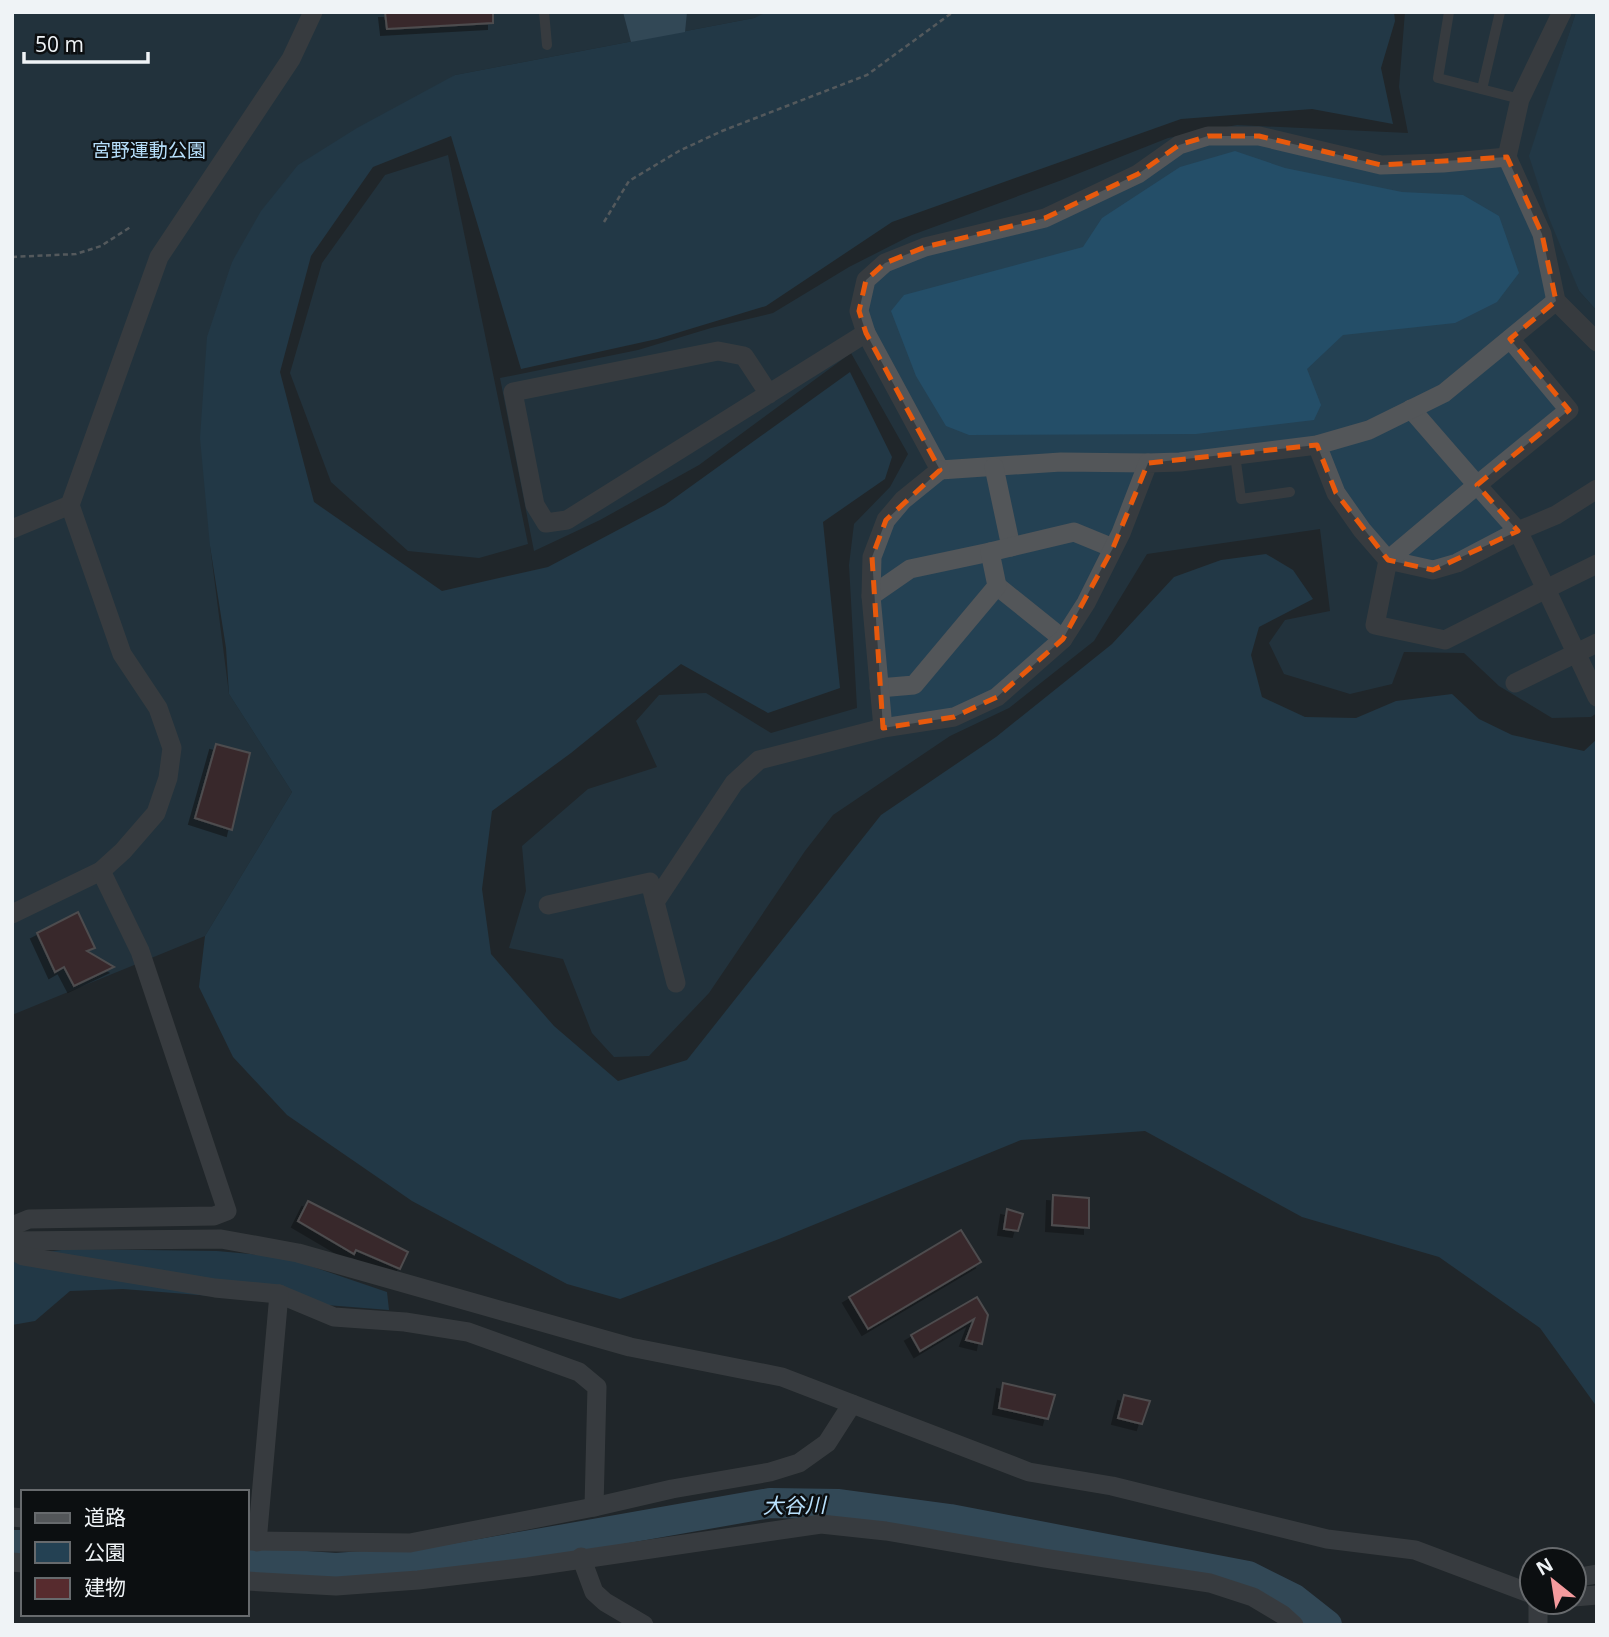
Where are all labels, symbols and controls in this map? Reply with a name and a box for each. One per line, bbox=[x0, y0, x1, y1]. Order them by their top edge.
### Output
scale bar bbox=[24, 21, 149, 65]
text: 50 m bbox=[35, 30, 84, 58]
park label: 宮野運動公園 bbox=[92, 137, 206, 163]
legend bbox=[21, 1490, 248, 1616]
water label: 大谷川 bbox=[762, 1490, 828, 1520]
text: 道路 bbox=[84, 1503, 126, 1531]
text: 公園 bbox=[84, 1538, 126, 1566]
north arrow bbox=[1518, 1546, 1588, 1616]
text: N bbox=[1531, 1551, 1558, 1581]
text: 建物 bbox=[84, 1573, 126, 1601]

